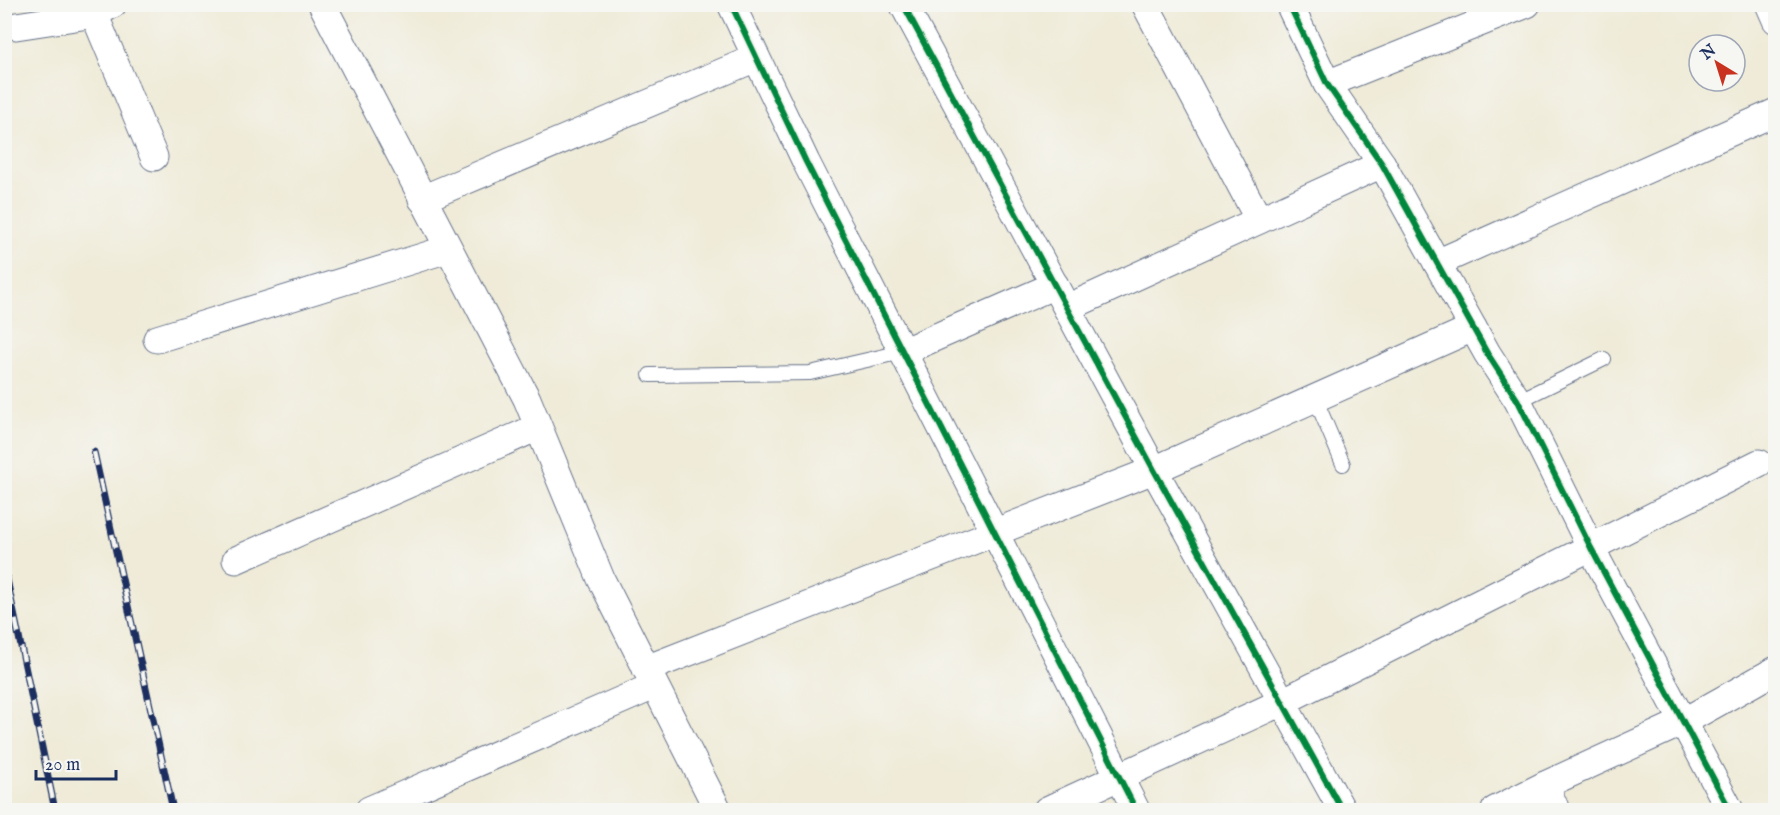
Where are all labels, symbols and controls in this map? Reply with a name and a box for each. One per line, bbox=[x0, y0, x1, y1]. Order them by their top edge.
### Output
north arrow bbox=[1687, 33, 1747, 93]
text: N bbox=[1697, 41, 1721, 66]
scale bar bbox=[36, 743, 116, 781]
text: 20 m bbox=[45, 754, 80, 777]

